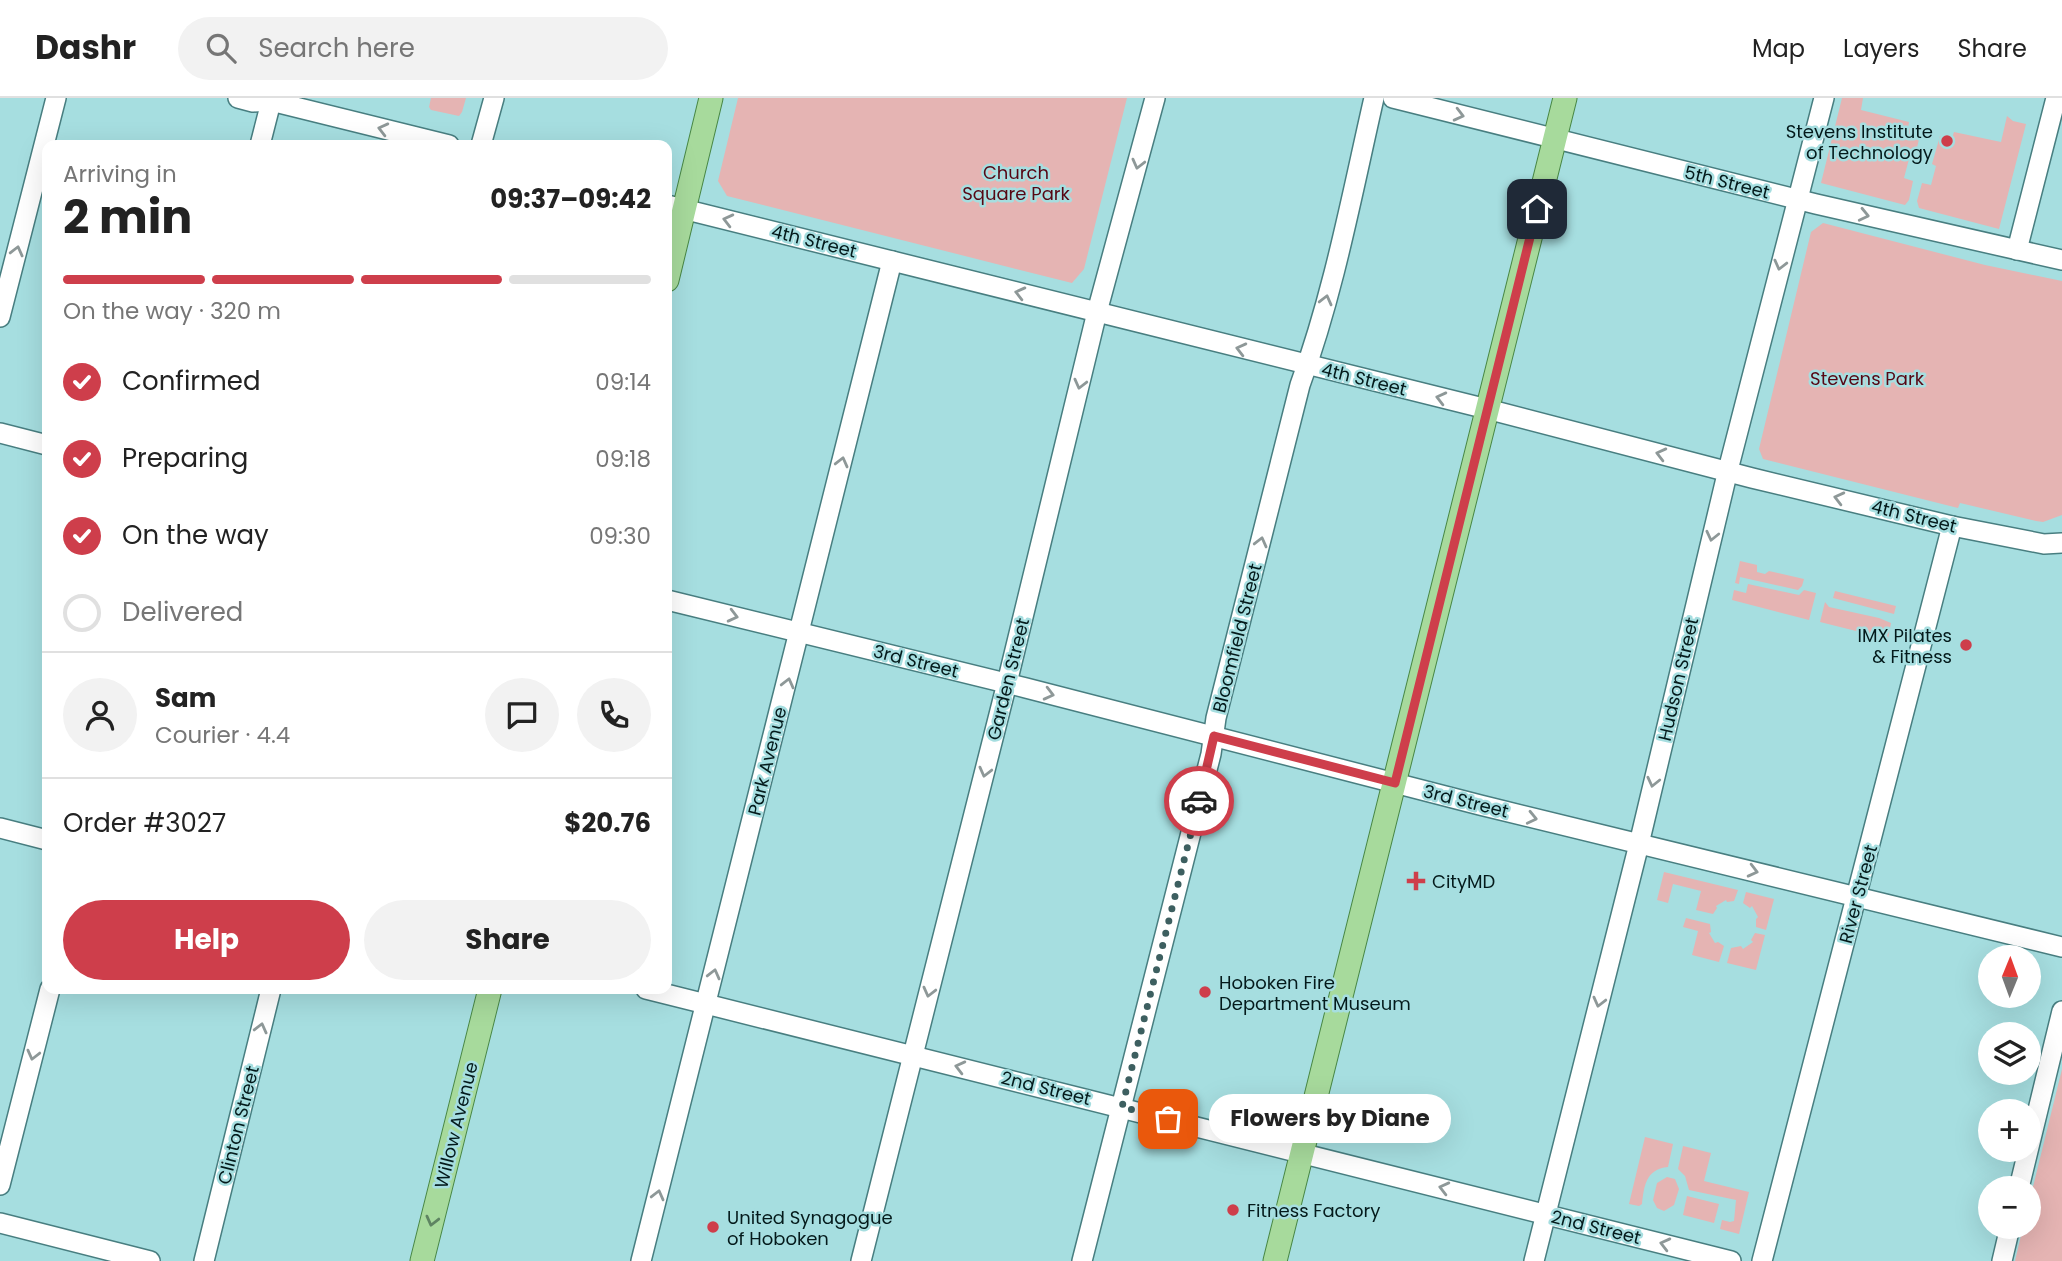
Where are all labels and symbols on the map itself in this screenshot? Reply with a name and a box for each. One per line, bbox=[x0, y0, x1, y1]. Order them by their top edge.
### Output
one-way arrow bbox=[1453, 107, 1465, 121]
place label: Stevens Institute of Technology bbox=[1786, 119, 1933, 165]
one-way arrow bbox=[377, 123, 389, 137]
marker: Stevens Institute of Technology bbox=[1939, 133, 1955, 149]
one-way arrow bbox=[1132, 158, 1146, 170]
street label: 5th Street bbox=[1682, 159, 1772, 205]
park label: Church Square Park bbox=[962, 160, 1071, 206]
pin bbox=[1507, 179, 1567, 239]
one-way arrow bbox=[1858, 207, 1870, 221]
one-way arrow bbox=[722, 214, 734, 228]
street label: 4th Street bbox=[769, 218, 859, 264]
one-way arrow bbox=[9, 245, 23, 257]
one-way arrow bbox=[1774, 259, 1788, 271]
one-way arrow bbox=[1014, 287, 1026, 301]
one-way arrow bbox=[1318, 294, 1332, 306]
one-way arrow bbox=[1235, 343, 1247, 357]
street label: 4th Street bbox=[1319, 356, 1409, 402]
park label: Stevens Park bbox=[1810, 366, 1925, 391]
one-way arrow bbox=[1073, 378, 1088, 390]
one-way arrow bbox=[1435, 392, 1447, 406]
one-way arrow bbox=[1655, 448, 1667, 462]
one-way arrow bbox=[834, 456, 848, 468]
one-way arrow bbox=[1833, 492, 1845, 506]
street label: 4th Street bbox=[1869, 493, 1959, 539]
one-way arrow bbox=[1706, 530, 1720, 542]
one-way arrow bbox=[1253, 536, 1267, 548]
street label: Bloomfield Street bbox=[1206, 561, 1268, 715]
one-way arrow bbox=[727, 608, 739, 622]
street label: Garden Street bbox=[981, 615, 1035, 743]
street label: Hudson Street bbox=[1652, 615, 1704, 743]
place label: IMX Pilates & Fitness bbox=[1858, 623, 1952, 669]
marker: IMX Pilates & Fitness bbox=[1958, 637, 1974, 653]
street label: 3rd Street bbox=[871, 638, 961, 684]
one-way arrow bbox=[780, 677, 794, 689]
one-way arrow bbox=[1043, 686, 1055, 700]
street label: Park Avenue bbox=[741, 704, 793, 818]
one-way arrow bbox=[979, 766, 993, 778]
courier bbox=[1164, 766, 1234, 836]
one-way arrow bbox=[1647, 775, 1662, 787]
street label: 3rd Street bbox=[1421, 778, 1511, 824]
one-way arrow bbox=[1526, 810, 1538, 824]
street label: River Street bbox=[1833, 842, 1883, 946]
one-way arrow bbox=[1747, 863, 1759, 878]
place label: CityMD bbox=[1432, 869, 1495, 894]
marker: CityMD bbox=[1406, 871, 1426, 891]
north arrow bbox=[1978, 945, 2040, 1008]
one-way arrow bbox=[706, 969, 720, 981]
place label: Hoboken Fire Department Museum bbox=[1219, 970, 1411, 1016]
marker: Hoboken Fire Department Museum bbox=[1197, 984, 1213, 1000]
one-way arrow bbox=[923, 986, 937, 998]
one-way arrow bbox=[1593, 996, 1607, 1008]
one-way arrow bbox=[253, 1022, 267, 1034]
one-way arrow bbox=[27, 1049, 41, 1061]
street label: Willow Avenue bbox=[428, 1059, 484, 1191]
one-way arrow bbox=[954, 1061, 966, 1075]
street label: Clinton Street bbox=[211, 1063, 265, 1187]
street label: 2nd Street bbox=[999, 1065, 1093, 1111]
pin bbox=[1138, 1089, 1198, 1149]
callout: Flowers by Diane bbox=[1210, 1094, 1452, 1144]
one-way arrow bbox=[1438, 1182, 1450, 1196]
one-way arrow bbox=[650, 1189, 664, 1201]
place label: Fitness Factory bbox=[1247, 1198, 1380, 1223]
marker: Fitness Factory bbox=[1225, 1202, 1241, 1218]
street label: 2nd Street bbox=[1549, 1204, 1643, 1250]
place label: United Synagogue of Hoboken bbox=[727, 1205, 893, 1251]
one-way arrow bbox=[426, 1215, 440, 1227]
marker: United Synagogue of Hoboken bbox=[705, 1219, 721, 1235]
one-way arrow bbox=[1659, 1238, 1671, 1252]

